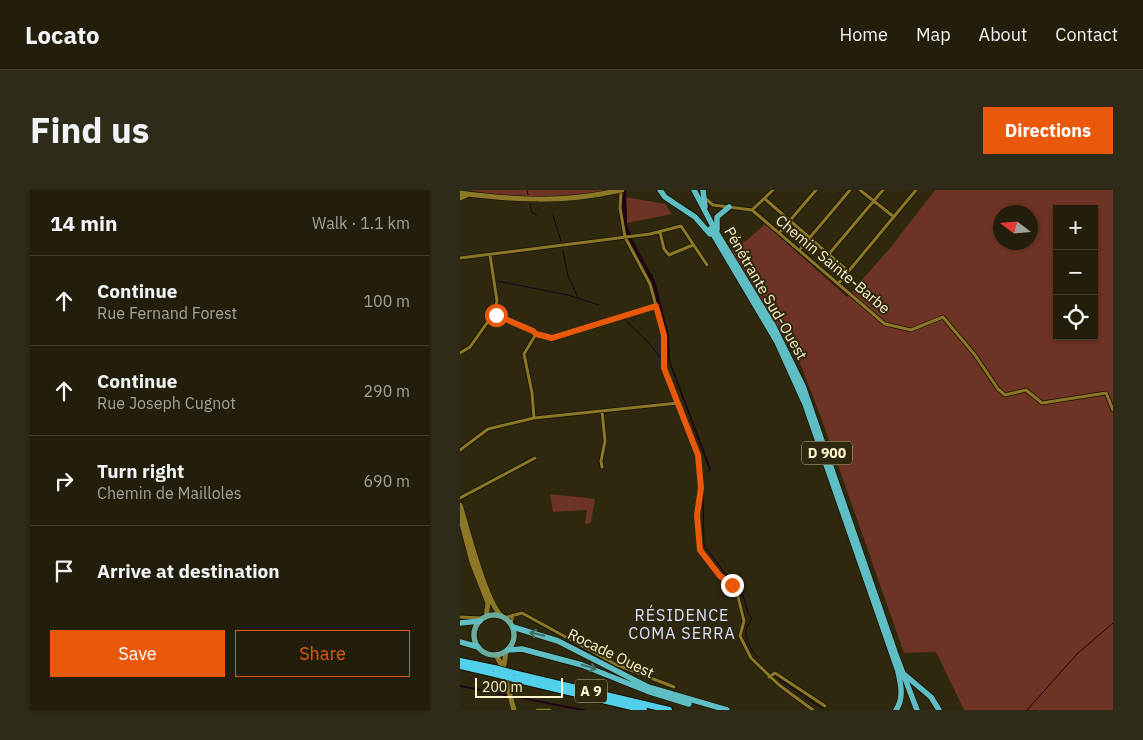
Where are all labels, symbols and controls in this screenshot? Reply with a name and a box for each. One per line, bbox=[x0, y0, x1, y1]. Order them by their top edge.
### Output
text: Locato bbox=[25, 19, 100, 51]
text: Home bbox=[840, 23, 888, 46]
text: Map bbox=[916, 23, 951, 46]
text: About bbox=[979, 23, 1027, 46]
text: Contact bbox=[1055, 23, 1118, 46]
text: Find us bbox=[30, 107, 149, 153]
button: Directions bbox=[983, 107, 1113, 154]
north arrow bbox=[993, 205, 1038, 250]
map controls bbox=[1053, 205, 1098, 340]
button: + bbox=[1053, 205, 1098, 250]
text: 14 min bbox=[50, 209, 117, 237]
street label: Chemin Sainte-Barbe bbox=[772, 211, 894, 317]
text: Walk · 1.1 km bbox=[312, 213, 410, 233]
street label: Pénétrante Sud-Ouest bbox=[720, 223, 812, 363]
button: − bbox=[1053, 250, 1098, 295]
text: Continue bbox=[97, 279, 177, 303]
icon: ahead bbox=[50, 287, 78, 315]
text: 100 m bbox=[363, 291, 410, 311]
button: locate bbox=[1053, 295, 1098, 340]
text: Rue Fernand Forest bbox=[97, 303, 237, 323]
route start bbox=[485, 304, 508, 327]
text: Continue bbox=[97, 369, 177, 393]
icon: ahead bbox=[50, 377, 78, 405]
text: 290 m bbox=[363, 381, 410, 401]
text: Rue Joseph Cugnot bbox=[97, 393, 236, 413]
road number: D 900 bbox=[802, 442, 852, 464]
text: Turn right bbox=[97, 459, 184, 483]
icon: right bbox=[50, 467, 78, 495]
text: 690 m bbox=[363, 471, 410, 491]
text: Chemin de Mailloles bbox=[97, 483, 242, 503]
icon: arrive bbox=[50, 557, 78, 585]
text: Arrive at destination bbox=[97, 559, 280, 583]
route end bbox=[721, 574, 744, 597]
district label: RÉSIDENCE COMA SERRA bbox=[628, 604, 736, 643]
street label: Rocade Ouest bbox=[565, 624, 657, 682]
one-way arrow bbox=[529, 629, 545, 638]
button: Save bbox=[50, 630, 225, 677]
button: Share bbox=[235, 630, 410, 677]
one-way arrow bbox=[581, 663, 596, 672]
scale bar bbox=[475, 675, 562, 698]
text: 200 m bbox=[482, 678, 523, 696]
road number: A 9 bbox=[575, 680, 607, 702]

